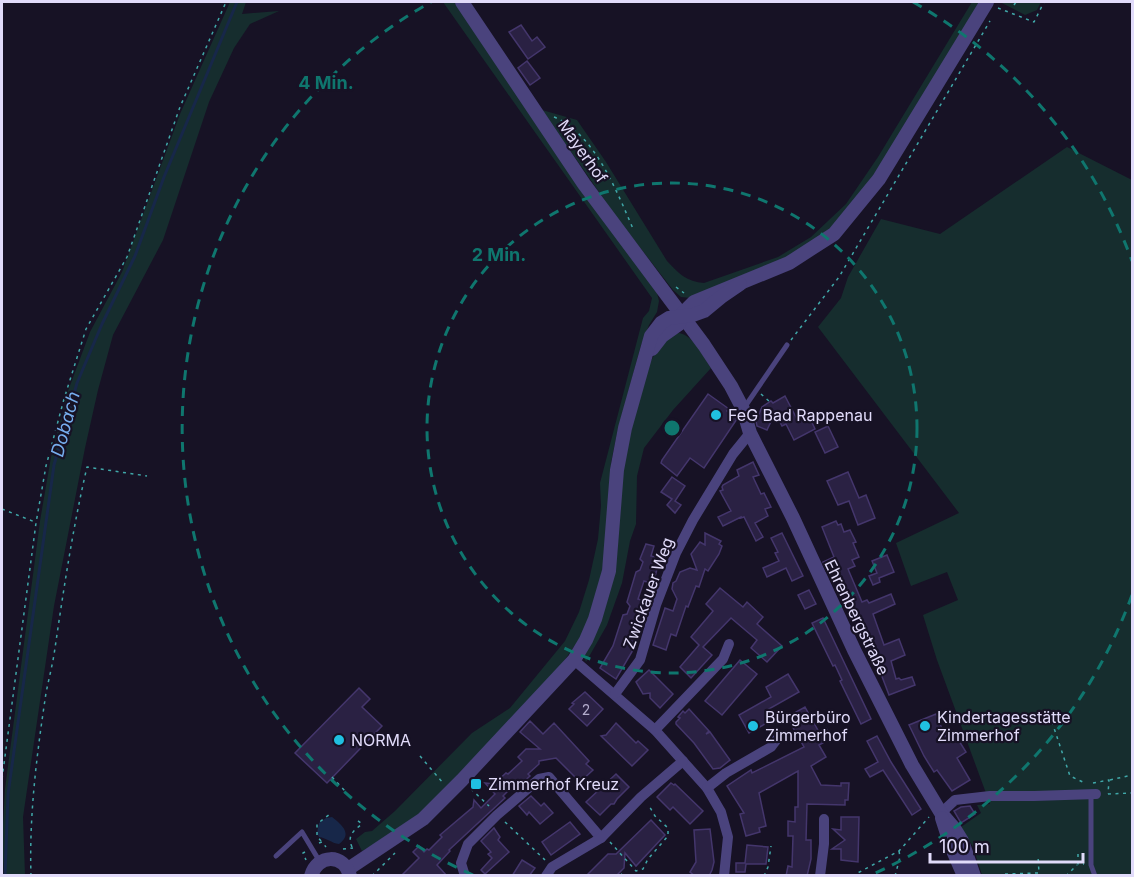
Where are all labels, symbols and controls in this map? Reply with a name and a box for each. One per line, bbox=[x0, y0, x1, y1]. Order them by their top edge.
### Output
text: 4 Min. bbox=[298, 72, 354, 93]
street label: Mayerhof bbox=[554, 116, 612, 186]
text: 2 Min. bbox=[472, 244, 526, 265]
water label: Dobach bbox=[46, 389, 84, 459]
place label: FeG Bad Rappenau bbox=[728, 405, 872, 425]
marker: FeG Bad Rappenau bbox=[709, 408, 723, 422]
centre of rings bbox=[662, 418, 682, 438]
street label: Zwickauer Weg bbox=[619, 534, 677, 652]
street label: Ehrenbergstraße bbox=[820, 556, 894, 678]
house number: 2 bbox=[582, 701, 590, 718]
place label: Bürgerbüro Zimmerhof bbox=[765, 707, 851, 745]
place label: Kindertagesstätte Zimmerhof bbox=[937, 707, 1071, 745]
marker: Bürgerbüro Zimmerhof bbox=[746, 719, 760, 733]
marker: Kindertagesstätte Zimmerhof bbox=[918, 719, 932, 733]
place label: NORMA bbox=[351, 730, 411, 750]
marker: NORMA bbox=[332, 733, 346, 747]
place label: Zimmerhof Kreuz bbox=[488, 774, 619, 794]
marker: Zimmerhof Kreuz bbox=[469, 777, 483, 791]
scale bar bbox=[930, 826, 1083, 864]
text: 100 m bbox=[939, 836, 990, 857]

